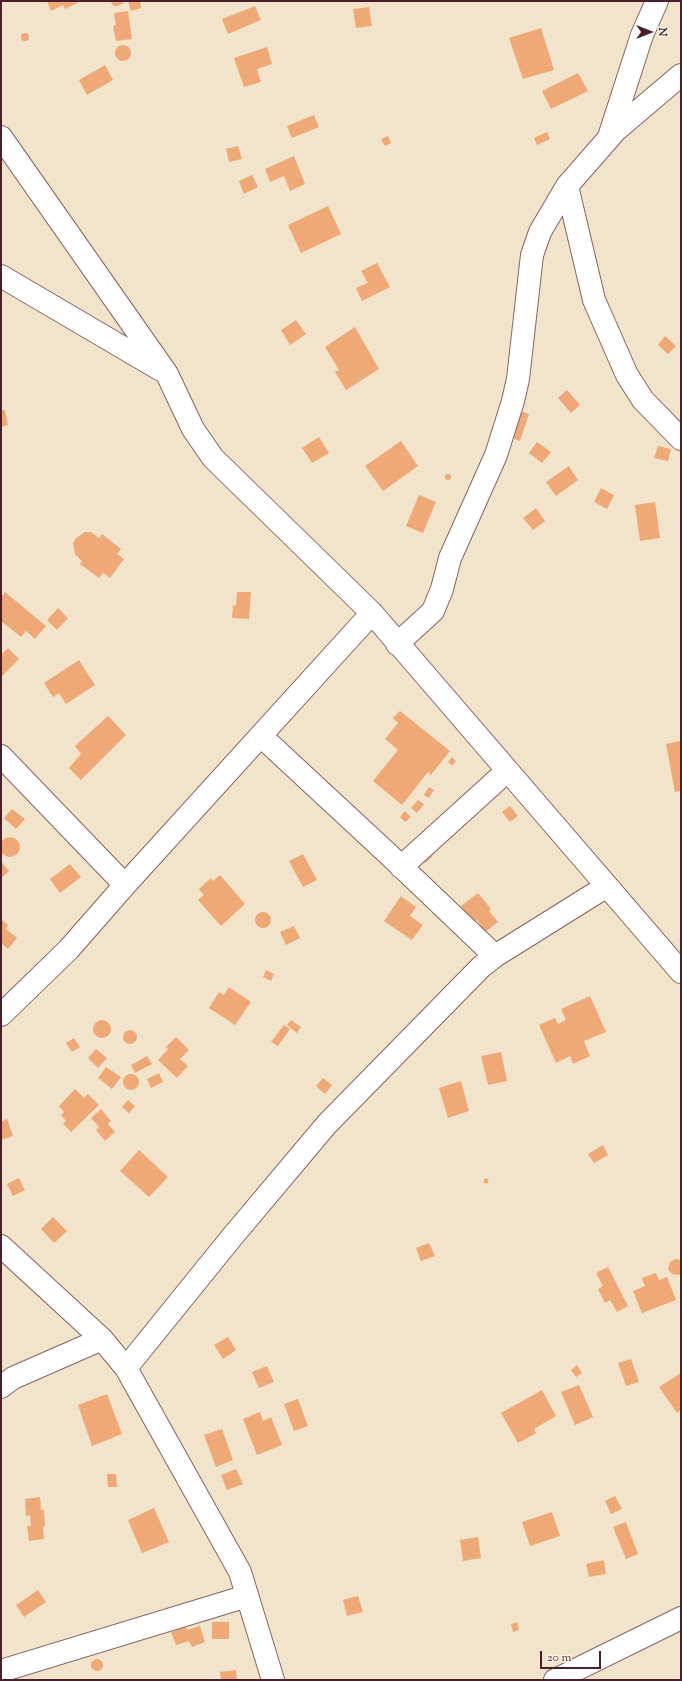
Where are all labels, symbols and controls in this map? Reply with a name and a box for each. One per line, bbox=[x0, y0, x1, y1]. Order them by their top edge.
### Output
north arrow bbox=[630, 12, 670, 52]
text: N bbox=[654, 28, 670, 36]
scale bar bbox=[542, 1643, 603, 1669]
text: 20 m bbox=[547, 1649, 571, 1667]

